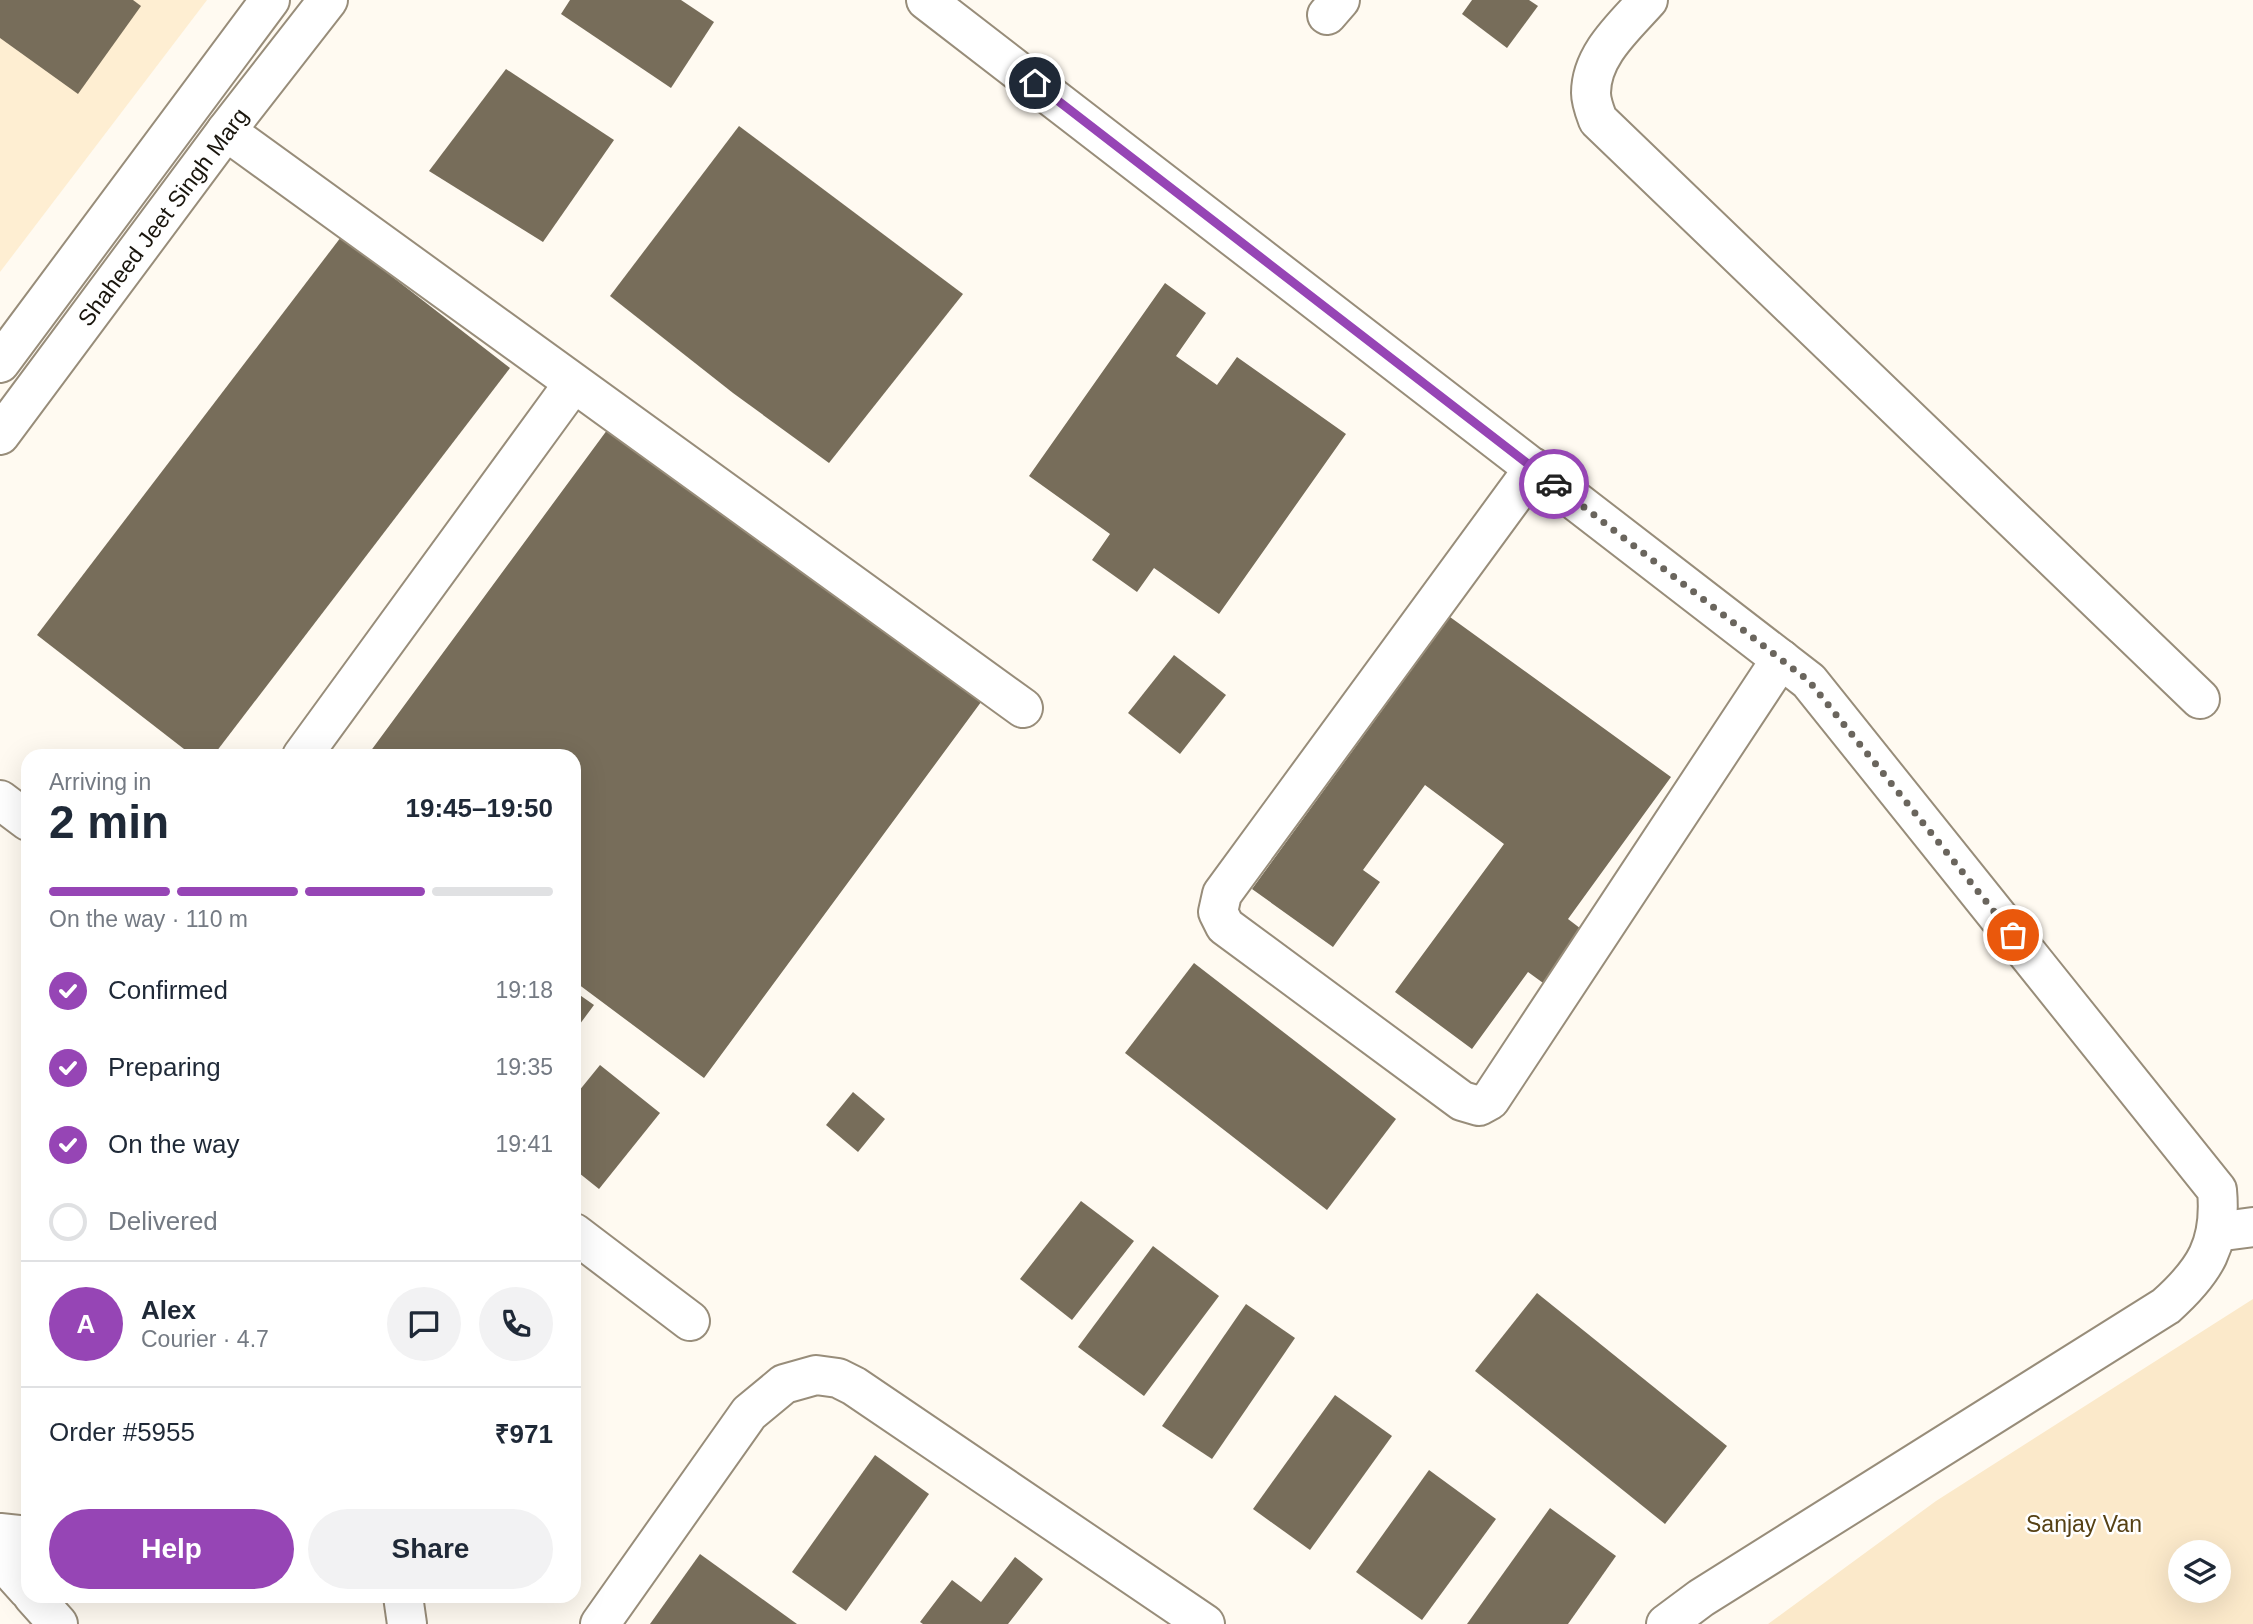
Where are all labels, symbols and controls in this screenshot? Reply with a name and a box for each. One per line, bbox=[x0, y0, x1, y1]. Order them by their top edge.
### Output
pin bbox=[1005, 53, 1065, 113]
icon: home bbox=[1016, 64, 1054, 102]
street label: Shaheed Jeet Singh Marg bbox=[73, 103, 253, 331]
courier bbox=[1519, 449, 1589, 519]
icon: car bbox=[1535, 465, 1573, 503]
text: Arriving in bbox=[49, 769, 151, 795]
text: 19:45–19:50 bbox=[406, 793, 553, 823]
text: 2 min bbox=[49, 796, 169, 848]
pin bbox=[1983, 905, 2043, 965]
text: On the way · 110 m bbox=[49, 906, 248, 932]
icon: bag bbox=[1994, 916, 2032, 954]
icon: check bbox=[49, 972, 87, 1010]
text: Confirmed bbox=[108, 975, 228, 1005]
text: 19:18 bbox=[495, 977, 553, 1003]
icon: check bbox=[49, 1049, 87, 1087]
text: Preparing bbox=[108, 1052, 221, 1082]
text: 19:35 bbox=[495, 1054, 553, 1080]
icon: check bbox=[49, 1126, 87, 1164]
text: On the way bbox=[108, 1129, 240, 1159]
text: 19:41 bbox=[495, 1131, 553, 1157]
text: Delivered bbox=[108, 1206, 218, 1236]
button: chat bbox=[387, 1287, 461, 1361]
button: phone bbox=[479, 1287, 553, 1361]
text: Alex bbox=[141, 1295, 196, 1325]
text: A bbox=[77, 1309, 95, 1339]
text: Courier · 4.7 bbox=[141, 1326, 269, 1352]
text: Order #5955 bbox=[49, 1417, 195, 1447]
text: ₹971 bbox=[495, 1419, 553, 1449]
button: Help bbox=[49, 1509, 294, 1589]
button: Share bbox=[308, 1509, 553, 1589]
park label: Sanjay Van bbox=[2026, 1511, 2142, 1537]
map controls bbox=[2168, 1540, 2231, 1603]
button: layers bbox=[2168, 1540, 2231, 1603]

